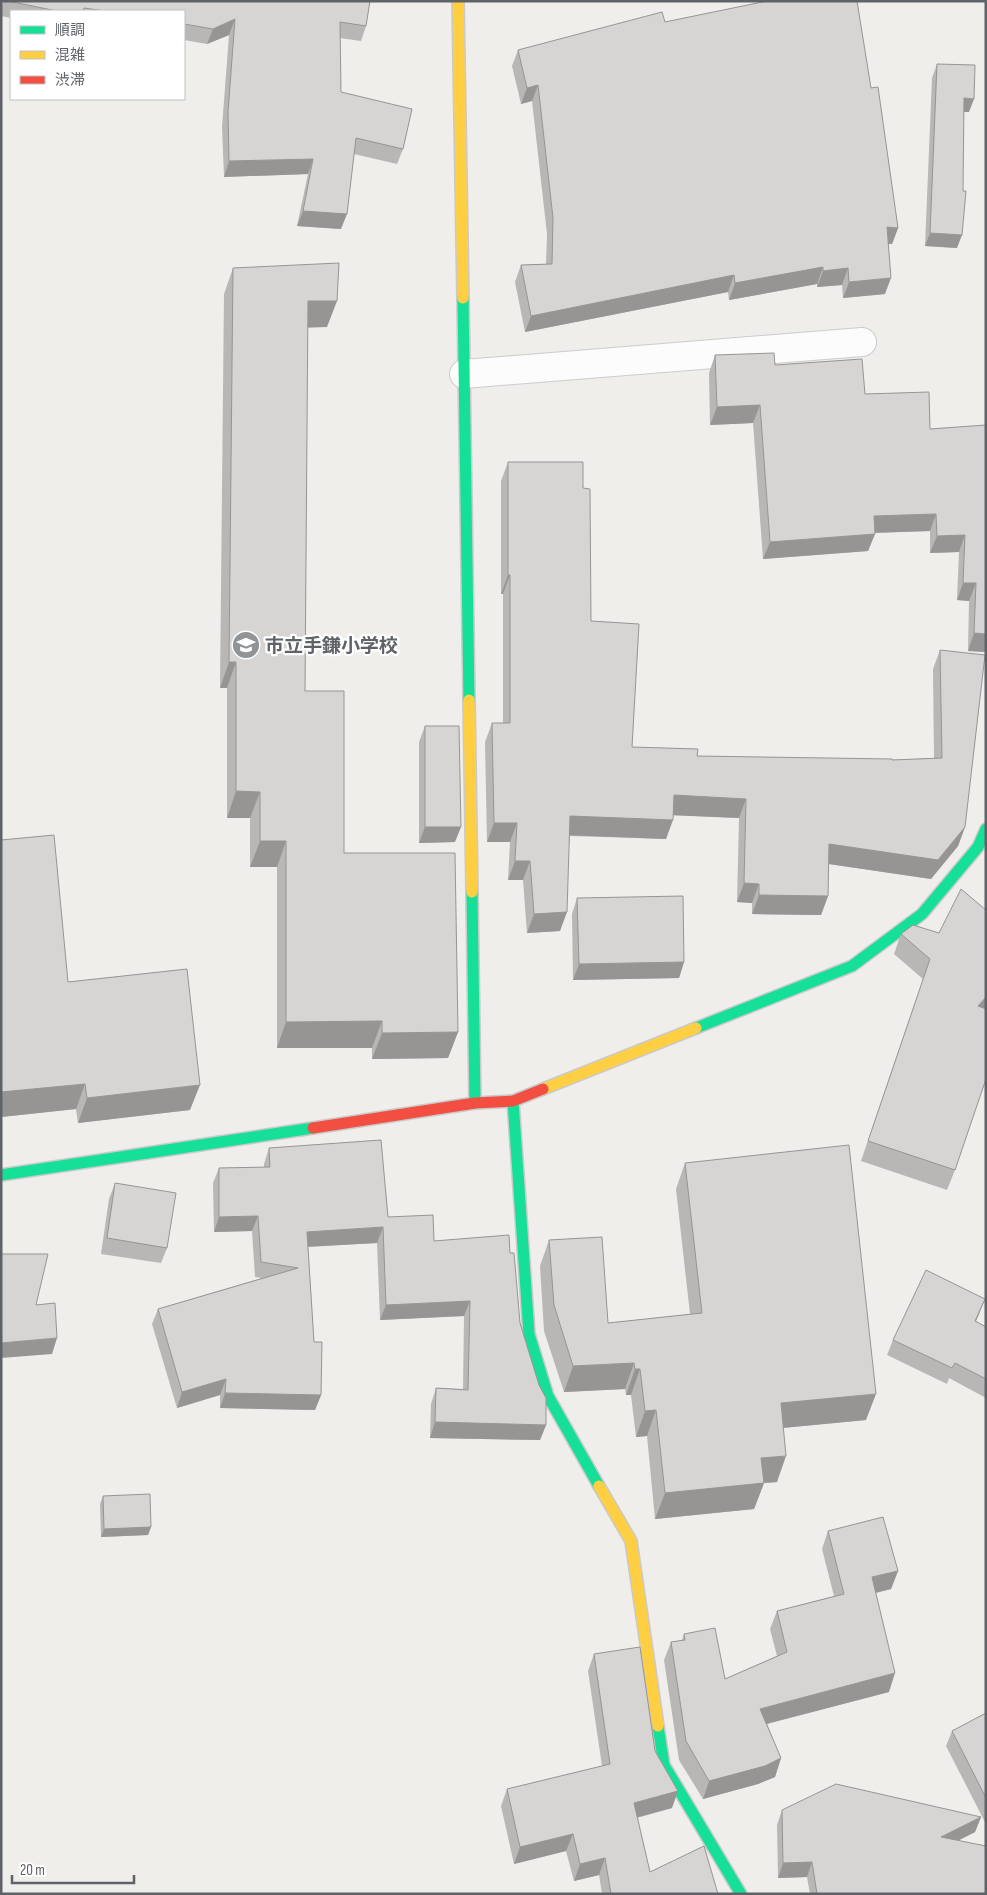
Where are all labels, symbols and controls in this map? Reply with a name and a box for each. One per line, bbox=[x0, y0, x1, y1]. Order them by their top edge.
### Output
legend bbox=[10, 10, 185, 100]
text: 順調 bbox=[55, 21, 85, 40]
text: 混雑 bbox=[55, 46, 85, 65]
text: 渋滞 bbox=[55, 71, 85, 90]
school or university icon: 市立手鎌小学校 bbox=[231, 630, 261, 660]
place label: 市立手鎌小学校 bbox=[265, 635, 398, 658]
scale bar bbox=[12, 1852, 135, 1884]
text: 20 m bbox=[20, 1861, 45, 1880]

